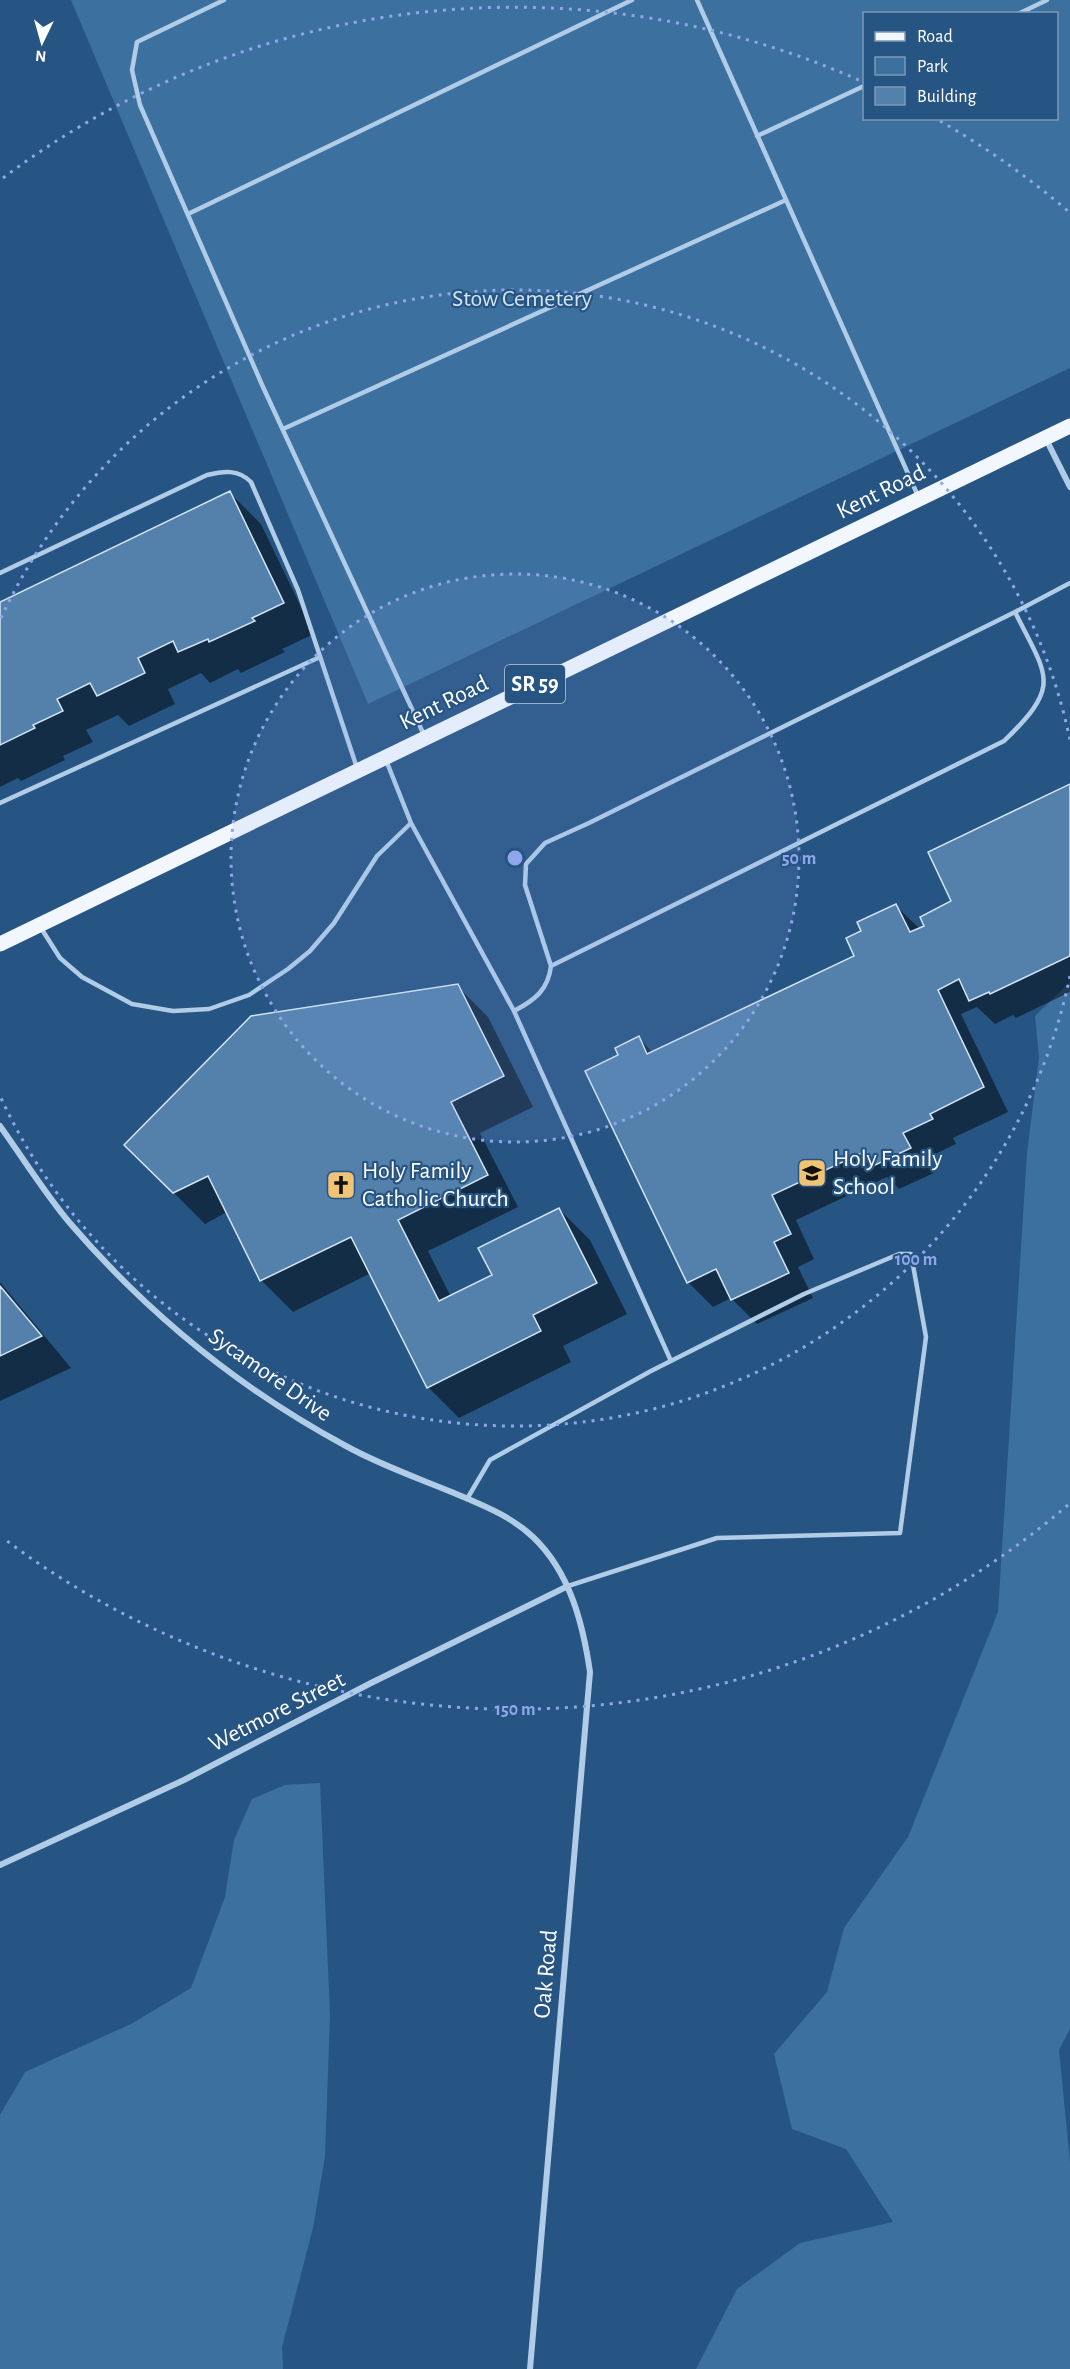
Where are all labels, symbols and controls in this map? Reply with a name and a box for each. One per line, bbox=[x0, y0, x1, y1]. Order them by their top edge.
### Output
north arrow bbox=[12, 12, 72, 72]
legend bbox=[863, 12, 1058, 120]
text: Road bbox=[917, 28, 953, 46]
text: N bbox=[35, 47, 47, 64]
text: Park bbox=[917, 58, 949, 76]
text: Building bbox=[917, 88, 977, 106]
park label: Stow Cemetery bbox=[452, 287, 592, 311]
street label: Kent Road bbox=[833, 460, 929, 524]
road number: SR 59 bbox=[505, 665, 565, 703]
street label: Kent Road bbox=[396, 671, 492, 735]
centre of rings bbox=[505, 848, 525, 868]
text: 50 m bbox=[782, 850, 816, 868]
place label: Holy Family School bbox=[833, 1147, 943, 1199]
school or university icon: Holy Family School bbox=[796, 1157, 828, 1189]
place label: Holy Family Catholic Church bbox=[362, 1159, 509, 1211]
church icon: Holy Family Catholic Church bbox=[325, 1169, 357, 1201]
text: 100 m bbox=[895, 1251, 937, 1269]
street label: Sycamore Drive bbox=[204, 1324, 336, 1426]
street label: Wetmore Street bbox=[205, 1667, 349, 1757]
text: 150 m bbox=[495, 1701, 535, 1719]
street label: Oak Road bbox=[530, 1929, 562, 2019]

